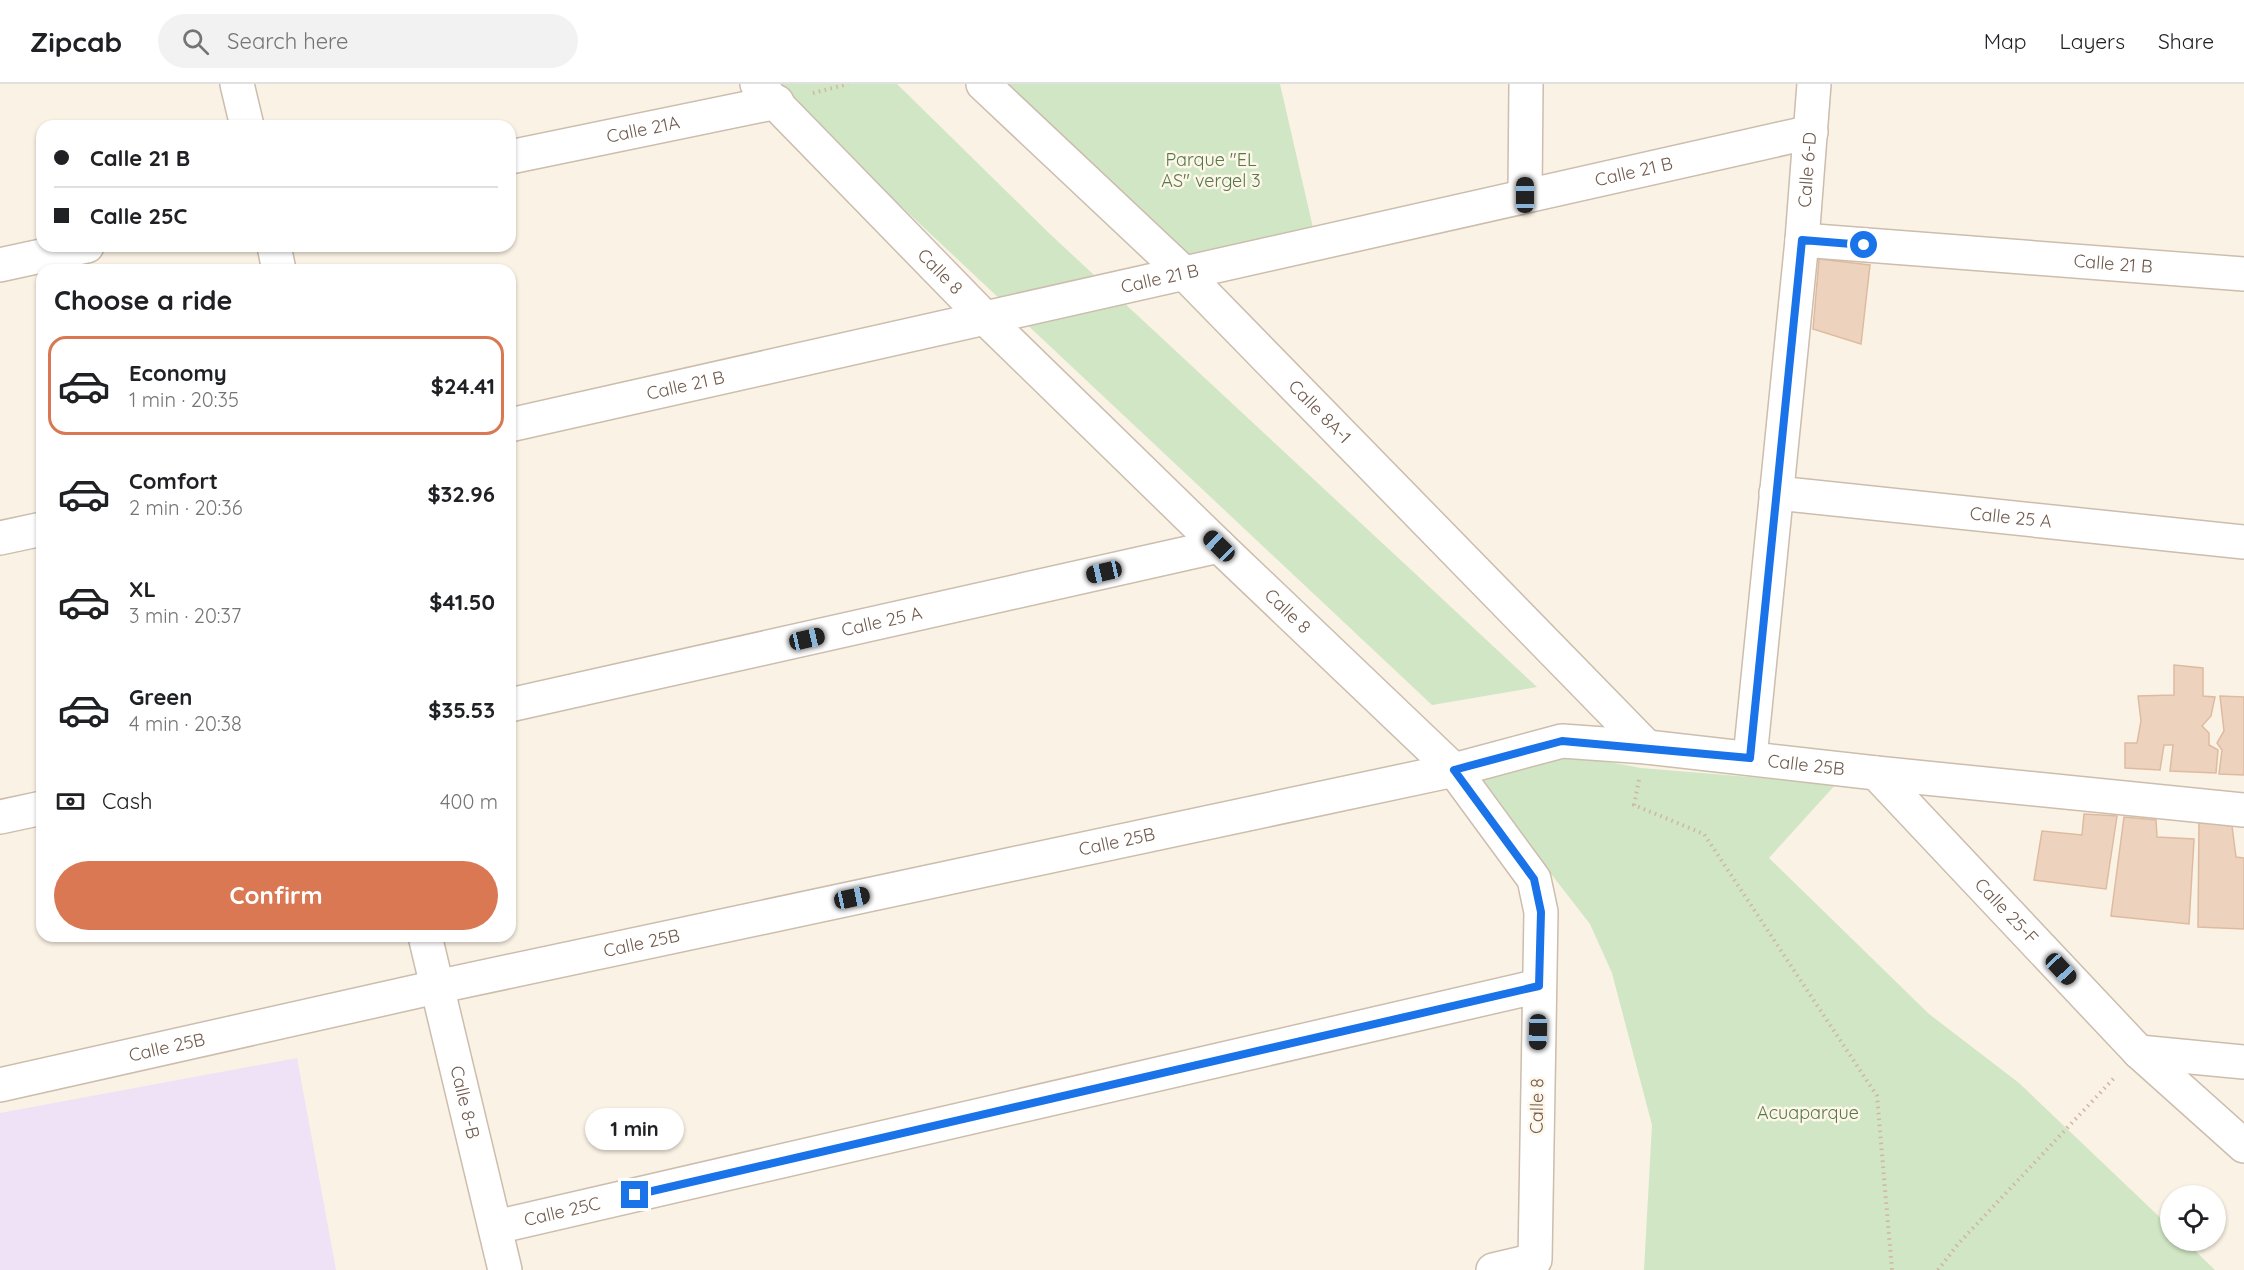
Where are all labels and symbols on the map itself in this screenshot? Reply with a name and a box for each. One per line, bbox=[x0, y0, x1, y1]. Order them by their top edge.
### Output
street label: Calle 21A bbox=[604, 110, 682, 148]
street label: Calle 6-D bbox=[1793, 131, 1821, 208]
park label: Parque "EL AS" vergel 3 bbox=[1161, 148, 1261, 192]
street label: Calle 21 B bbox=[1593, 151, 1675, 191]
car bbox=[1516, 177, 1534, 213]
route start bbox=[1850, 231, 1877, 258]
street label: Calle 8 bbox=[913, 243, 968, 299]
street label: Calle 21 B bbox=[2073, 249, 2153, 278]
street label: Calle 21 B bbox=[1118, 258, 1201, 298]
street label: Calle 21 B bbox=[644, 365, 727, 405]
street label: Calle 8A-1 bbox=[1284, 375, 1356, 448]
street label: Calle 25 A bbox=[1969, 501, 2053, 533]
car bbox=[1200, 527, 1238, 565]
car bbox=[1084, 559, 1124, 585]
street label: Calle 8 bbox=[1260, 583, 1316, 638]
street label: Calle 25 A bbox=[839, 601, 925, 641]
car bbox=[787, 626, 827, 652]
street label: Calle 25B bbox=[1766, 749, 1846, 780]
street label: Calle 25B bbox=[1076, 822, 1157, 861]
street label: Calle 25-F bbox=[1970, 873, 2043, 949]
car bbox=[833, 885, 871, 911]
street label: Calle 25B bbox=[601, 923, 682, 962]
car bbox=[2042, 950, 2080, 988]
car bbox=[1529, 1014, 1547, 1050]
street label: Calle 25B bbox=[126, 1027, 207, 1067]
street label: Calle 8-B bbox=[445, 1063, 485, 1141]
street label: Calle 8 bbox=[1525, 1078, 1548, 1134]
park label: Acuaparque bbox=[1757, 1101, 1859, 1124]
callout: 1 min bbox=[586, 1108, 684, 1150]
route end bbox=[621, 1181, 648, 1208]
street label: Calle 25C bbox=[522, 1191, 603, 1231]

